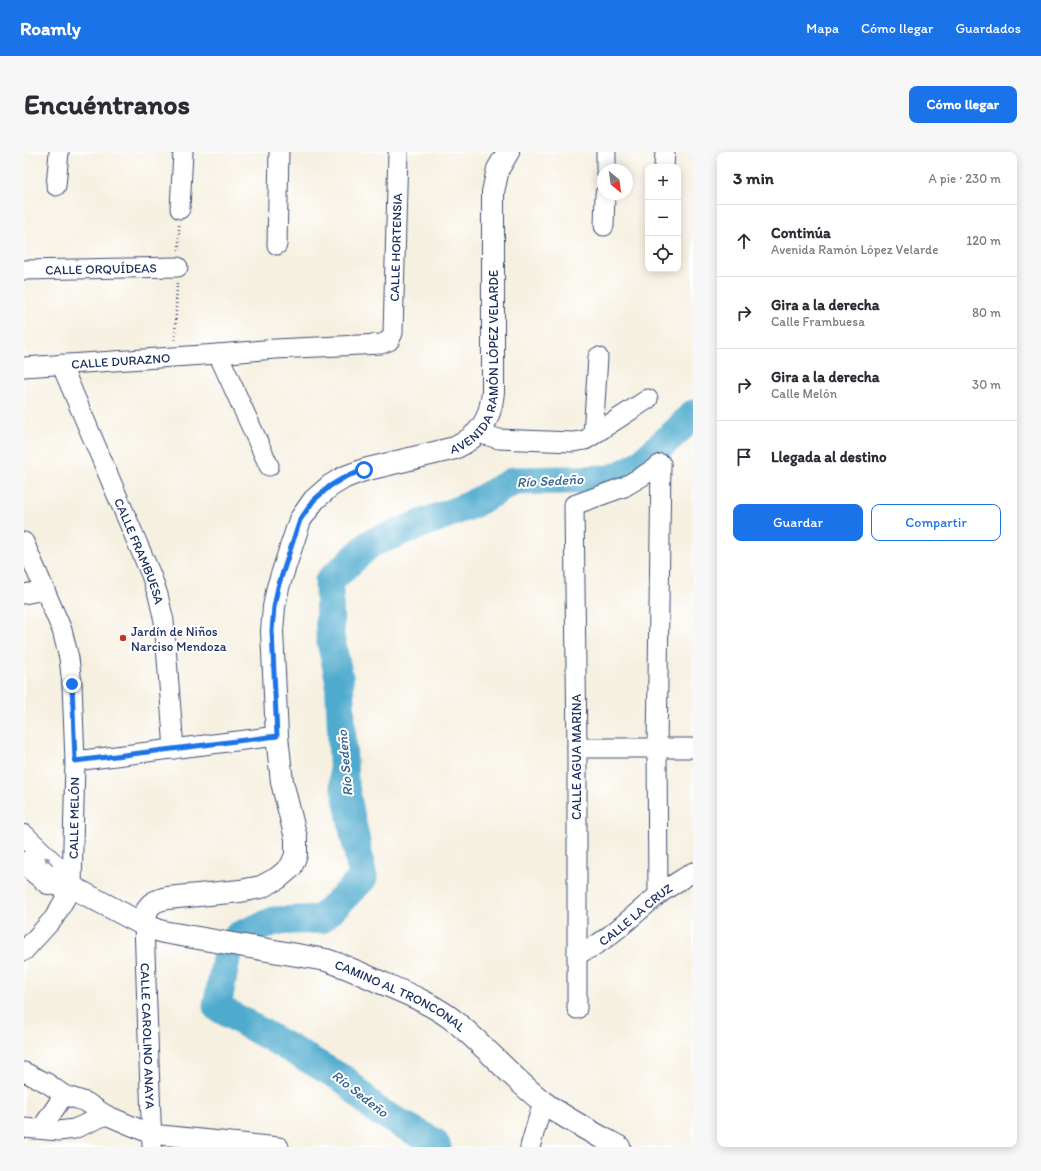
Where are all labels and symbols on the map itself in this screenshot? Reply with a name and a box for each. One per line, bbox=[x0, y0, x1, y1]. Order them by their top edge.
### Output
north arrow bbox=[597, 164, 633, 200]
street label: CALLE HORTENSIA bbox=[386, 192, 404, 302]
street label: CALLE ORQUÍDEAS bbox=[45, 260, 157, 277]
street label: AVENIDA RAMÓN LÓPEZ VELARDE bbox=[448, 270, 501, 456]
street label: CALLE DURAZNO bbox=[71, 350, 171, 371]
route start bbox=[355, 461, 373, 479]
water label: Río Sedeño bbox=[516, 471, 584, 491]
street label: CALLE FRAMBUESA bbox=[112, 496, 167, 606]
place label: Jardín de Niños Narciso Mendoza bbox=[131, 624, 227, 654]
marker: Jardín de Niños Narciso Mendoza bbox=[118, 633, 128, 643]
route end bbox=[63, 675, 81, 693]
street label: CALLE AGUA MARINA bbox=[569, 693, 584, 820]
water label: Río Sedeño bbox=[334, 728, 356, 797]
street label: CALLE MELÓN bbox=[66, 777, 82, 859]
one-way arrow bbox=[44, 856, 54, 866]
street label: CALLE LA CRUZ bbox=[596, 880, 675, 949]
street label: CAMINO AL TRONCONAL bbox=[333, 956, 469, 1035]
street label: CALLE CAROLINO ANAYA bbox=[138, 962, 158, 1110]
water label: Río Sedeño bbox=[329, 1067, 392, 1122]

